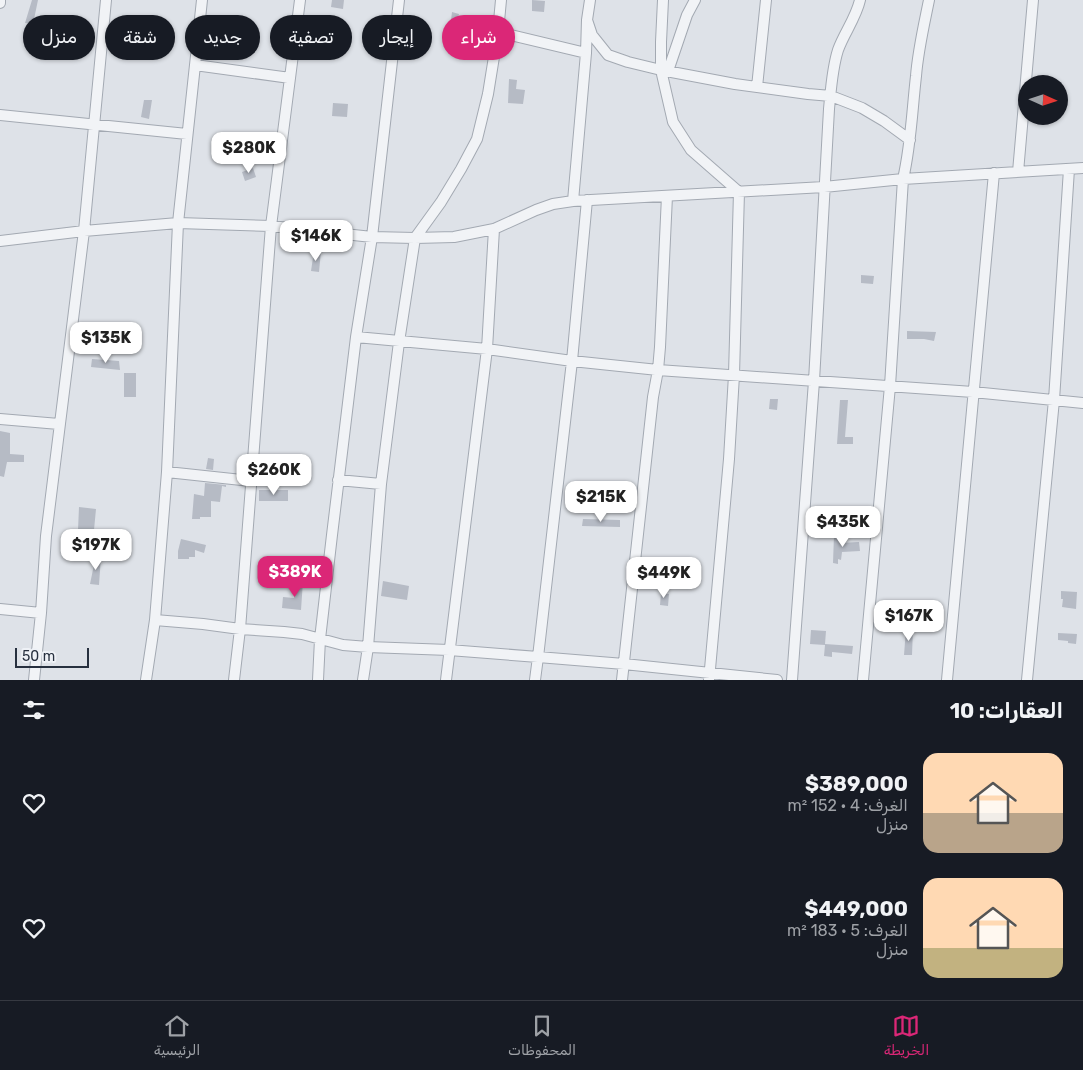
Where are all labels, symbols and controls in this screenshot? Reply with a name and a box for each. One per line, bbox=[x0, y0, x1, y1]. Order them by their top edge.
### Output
chip: منزل bbox=[23, 15, 95, 60]
chip: شقة bbox=[105, 15, 175, 60]
chip: جديد bbox=[185, 15, 260, 60]
chip: تصفية bbox=[270, 15, 352, 60]
chip: إيجار bbox=[362, 15, 432, 60]
chip: شراء bbox=[442, 15, 515, 60]
north arrow bbox=[1018, 75, 1068, 125]
map controls bbox=[1018, 75, 1068, 125]
pin: $280K bbox=[214, 132, 284, 174]
text: $280K bbox=[222, 138, 276, 157]
pin: $146K bbox=[281, 220, 351, 262]
text: $146K bbox=[291, 226, 341, 245]
pin: $135K bbox=[71, 322, 141, 364]
text: $135K bbox=[81, 328, 131, 347]
pin: $260K bbox=[239, 454, 309, 496]
text: $260K bbox=[248, 460, 301, 479]
pin: $215K bbox=[566, 480, 636, 523]
text: $215K bbox=[576, 487, 626, 506]
pin: $435K bbox=[808, 506, 878, 548]
text: $435K bbox=[816, 512, 870, 531]
pin: $197K bbox=[61, 528, 131, 571]
text: $197K bbox=[72, 535, 120, 554]
pin: $389K bbox=[260, 556, 330, 598]
pin: $449K bbox=[629, 556, 699, 599]
text: $389K bbox=[269, 562, 321, 581]
text: $449K bbox=[637, 563, 691, 582]
pin: $167K bbox=[874, 600, 944, 642]
text: $167K bbox=[885, 606, 933, 625]
scale bar bbox=[15, 645, 89, 668]
text: 50 m bbox=[22, 648, 55, 665]
icon: filters bbox=[20, 696, 48, 724]
text: العقارات: 10 bbox=[950, 698, 1063, 723]
text: $389,000 bbox=[805, 771, 908, 796]
icon: home bbox=[963, 773, 1023, 833]
icon: heart bbox=[20, 789, 48, 817]
text: الغرف: 4 · 152 m² bbox=[787, 796, 908, 815]
text: منزل bbox=[876, 815, 908, 834]
text: $449,000 bbox=[804, 896, 908, 921]
icon: home bbox=[963, 898, 1023, 958]
icon: heart bbox=[20, 914, 48, 942]
text: الغرف: 5 · 183 m² bbox=[787, 921, 908, 940]
text: منزل bbox=[876, 940, 908, 959]
tab: الرئيسية bbox=[154, 1012, 200, 1059]
tab: المحفوظات bbox=[508, 1012, 576, 1059]
tab: الخريطة bbox=[884, 1012, 929, 1059]

